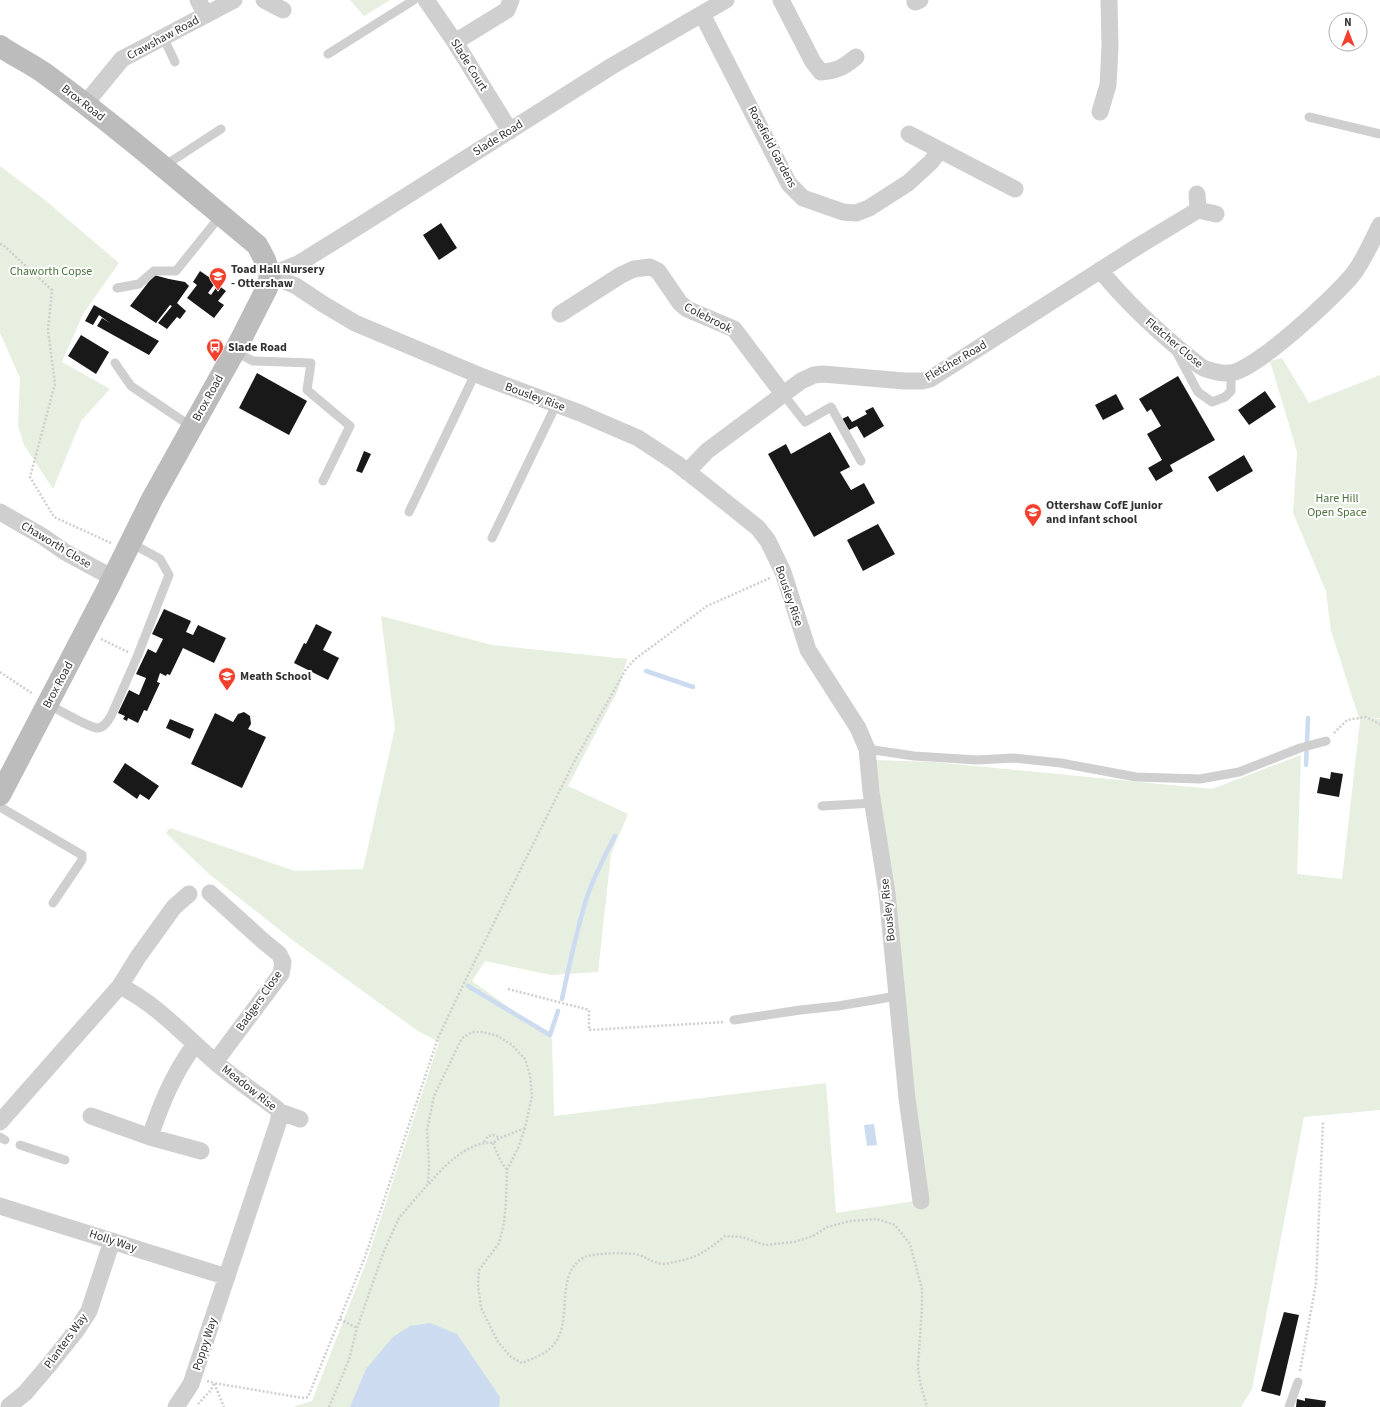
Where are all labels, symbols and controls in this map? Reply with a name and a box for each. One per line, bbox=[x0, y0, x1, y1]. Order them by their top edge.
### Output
street label: Crawshaw Road bbox=[124, 12, 202, 64]
north arrow bbox=[1328, 12, 1368, 52]
text: N bbox=[1344, 15, 1352, 30]
street label: Slade Court bbox=[446, 36, 492, 94]
street label: Brox Road bbox=[58, 81, 108, 125]
street label: Rosefield Gardens bbox=[743, 103, 801, 191]
street label: Slade Road bbox=[470, 116, 526, 160]
place label: Toad Hall Nursery - Ottershaw bbox=[231, 261, 325, 292]
park label: Chaworth Copse bbox=[10, 263, 92, 280]
school or university icon: Toad Hall Nursery - Ottershaw bbox=[208, 266, 228, 291]
street label: Colebrook bbox=[681, 299, 735, 337]
street label: Fletcher Close bbox=[1141, 314, 1207, 372]
street label: Fletcher Road bbox=[922, 336, 990, 386]
bus stop icon: Slade Road bbox=[205, 337, 225, 362]
place label: Slade Road bbox=[228, 339, 287, 356]
street label: Brox Road bbox=[188, 372, 228, 424]
street label: Bousley Rise bbox=[503, 378, 568, 416]
park label: Hare Hill Open Space bbox=[1307, 490, 1367, 521]
place label: Ottershaw CofE junior and infant school bbox=[1046, 497, 1163, 528]
school or university icon: Ottershaw CofE junior and infant school bbox=[1023, 502, 1043, 527]
street label: Chaworth Close bbox=[18, 517, 94, 573]
street label: Bousley Rise bbox=[771, 563, 807, 629]
street label: Brox Road bbox=[39, 659, 77, 711]
school or university icon: Meath School bbox=[217, 666, 237, 691]
place label: Meath School bbox=[240, 668, 312, 685]
street label: Bousley Rise bbox=[876, 878, 900, 942]
street label: Badgers Close bbox=[232, 967, 286, 1035]
street label: Meadow Rise bbox=[218, 1061, 280, 1115]
street label: Holly Way bbox=[87, 1225, 139, 1257]
street label: Planters Way bbox=[40, 1309, 92, 1372]
street label: Poppy Way bbox=[188, 1315, 222, 1373]

